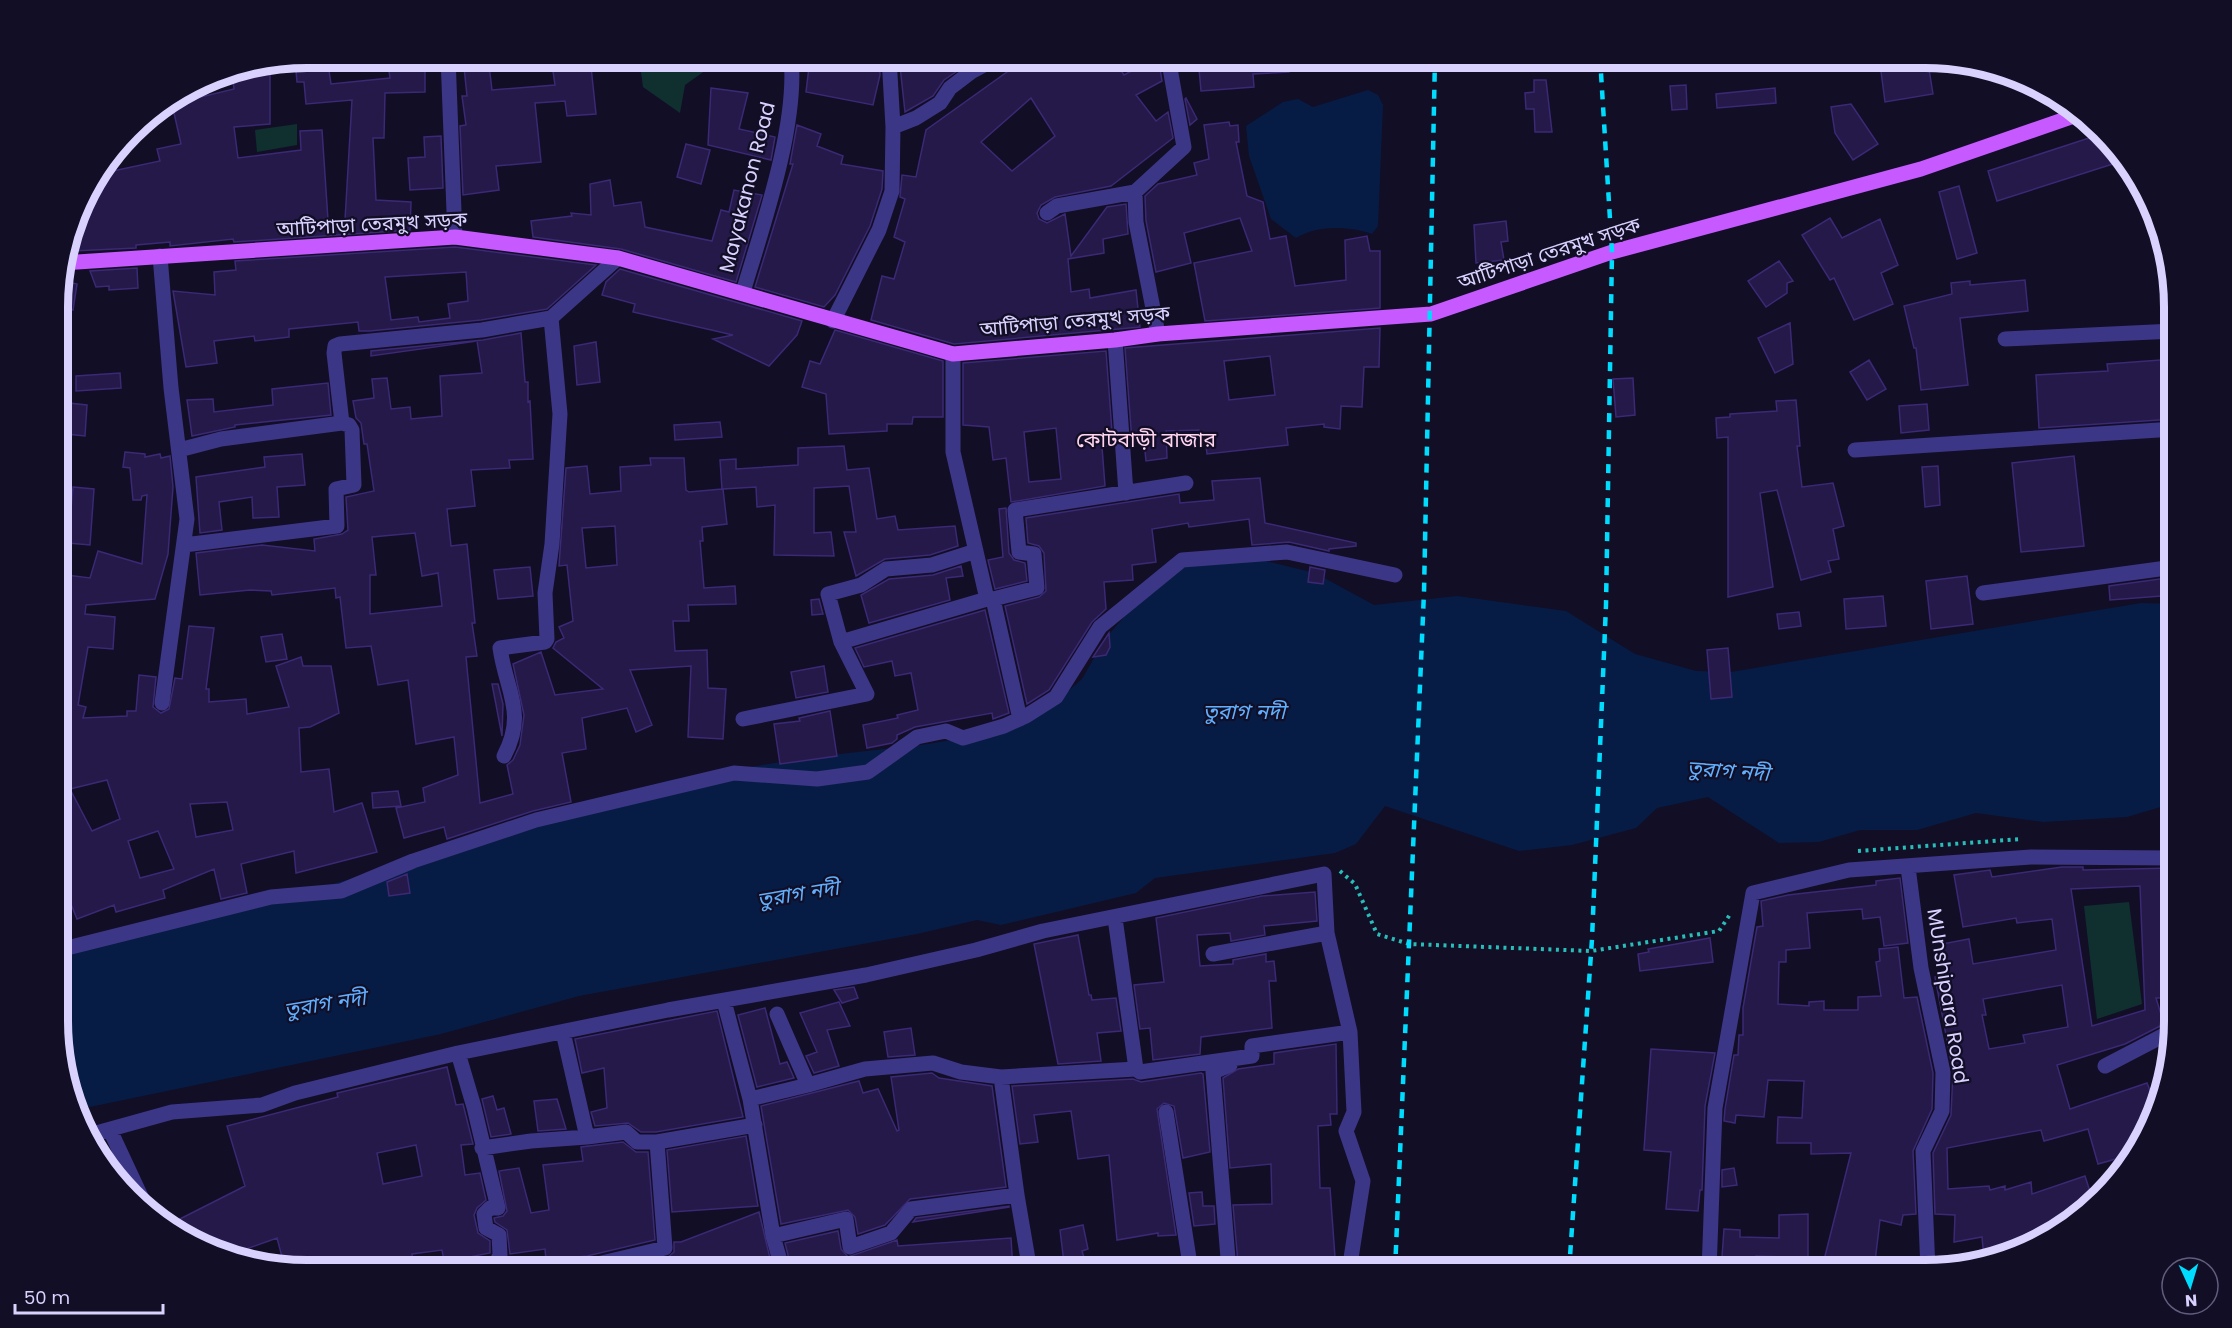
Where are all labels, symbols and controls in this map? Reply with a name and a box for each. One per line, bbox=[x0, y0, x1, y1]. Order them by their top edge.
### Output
street label: Mayakanon Road bbox=[712, 99, 782, 275]
street label: আটিপাড়া তেরমুখ সড়ক bbox=[275, 205, 469, 243]
street label: আটিপাড়া তেরমুখ সড়ক bbox=[1453, 210, 1645, 296]
street label: আটিপাড়া তেরমুখ সড়ক bbox=[978, 299, 1172, 343]
district label: কোটবাড়ী বাজার bbox=[1076, 425, 1217, 454]
water label: তুরাগ নদী bbox=[1203, 697, 1290, 726]
water label: তুরাগ নদী bbox=[1686, 753, 1775, 788]
water label: তুরাগ নদী bbox=[755, 872, 845, 914]
street label: MUnshipara Road bbox=[1920, 906, 1976, 1086]
water label: তুরাগ নদী bbox=[282, 982, 372, 1024]
north arrow bbox=[2160, 1256, 2220, 1316]
scale bar bbox=[15, 1277, 164, 1315]
text: 50 m bbox=[24, 1285, 70, 1310]
text: N bbox=[2184, 1289, 2198, 1312]

